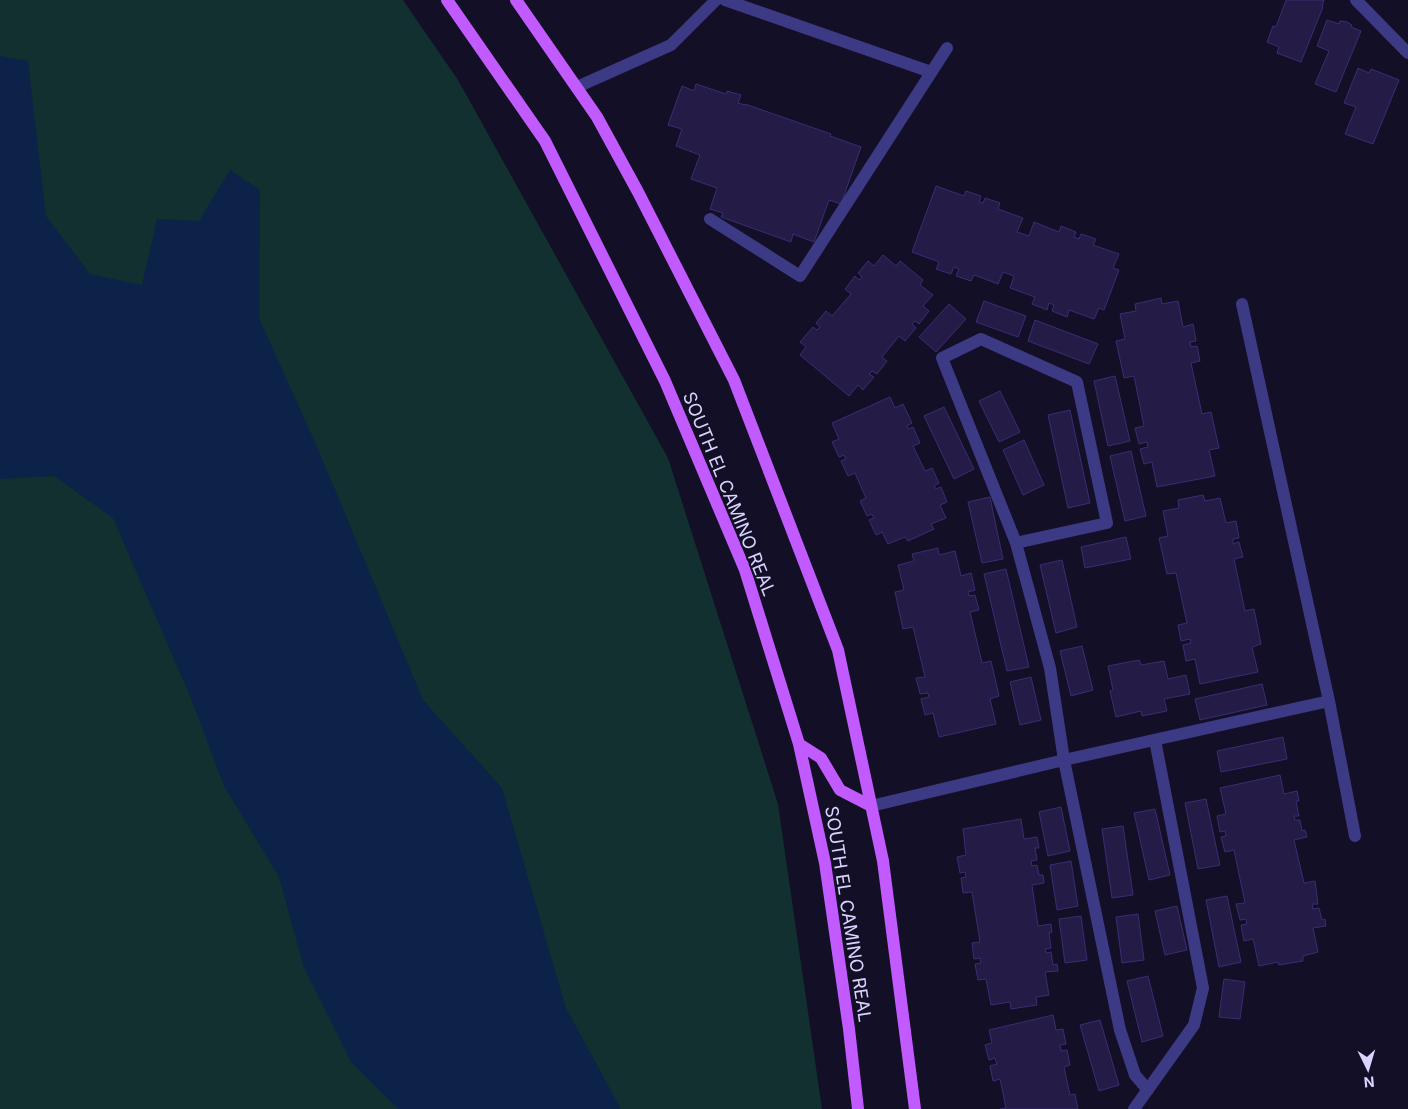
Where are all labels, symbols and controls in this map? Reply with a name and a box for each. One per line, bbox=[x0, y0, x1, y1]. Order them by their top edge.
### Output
street label: SOUTH EL CAMINO REAL bbox=[679, 389, 780, 599]
street label: SOUTH EL CAMINO REAL bbox=[821, 804, 876, 1023]
north arrow bbox=[1343, 1044, 1393, 1094]
text: N bbox=[1363, 1074, 1375, 1091]

